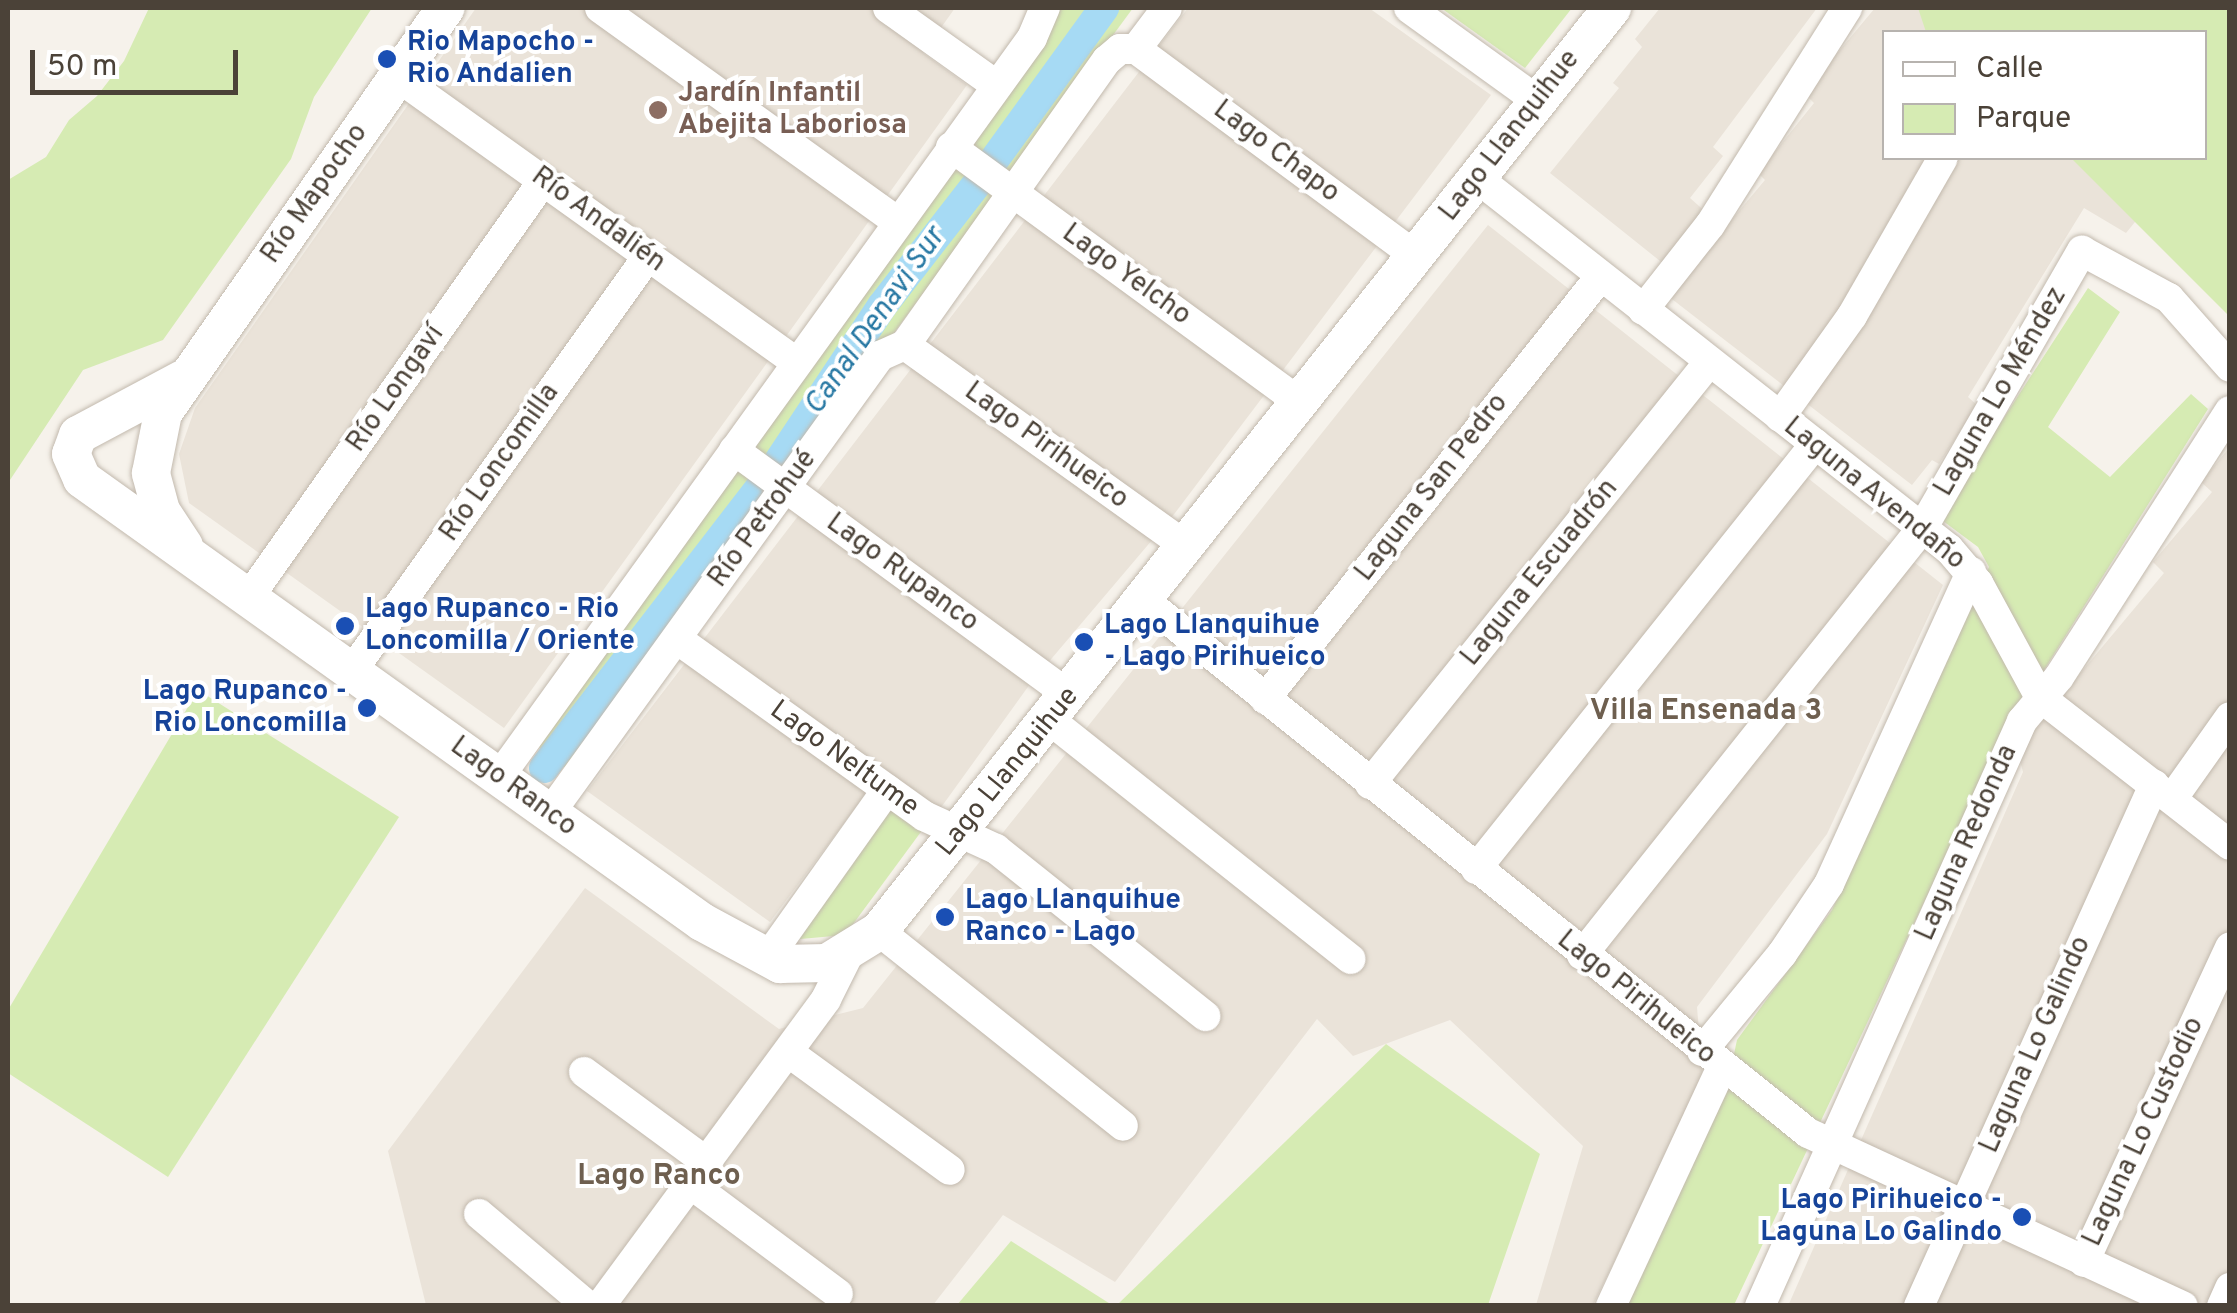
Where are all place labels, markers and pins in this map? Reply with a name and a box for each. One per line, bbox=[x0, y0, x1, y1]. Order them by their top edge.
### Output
place label: Rio Mapocho - Rio Andalien bbox=[407, 26, 594, 92]
marker: Rio Mapocho - Rio Andalien bbox=[376, 48, 398, 70]
place label: Jardín Infantil Abejita Laboriosa bbox=[678, 77, 907, 143]
marker: Jardín Infantil Abejita Laboriosa bbox=[647, 99, 669, 121]
place label: Lago Rupanco - Rio Loncomilla / Oriente bbox=[365, 593, 635, 659]
place label: Lago Llanquihue - Lago Pirihueico bbox=[1104, 609, 1326, 675]
marker: Lago Rupanco - Rio Loncomilla / Oriente bbox=[334, 615, 356, 637]
marker: Lago Llanquihue - Lago Pirihueico bbox=[1073, 631, 1095, 653]
place label: Lago Rupanco - Rio Loncomilla bbox=[143, 675, 347, 741]
marker: Lago Rupanco - Rio Loncomilla bbox=[356, 697, 378, 719]
place label: Lago Llanquihue Ranco - Lago bbox=[965, 884, 1181, 950]
marker: Lago Llanquihue Ranco - Lago bbox=[934, 906, 956, 928]
place label: Lago Pirihueico - Laguna Lo Galindo bbox=[1760, 1184, 2002, 1250]
marker: Lago Pirihueico - Laguna Lo Galindo bbox=[2011, 1206, 2033, 1228]

